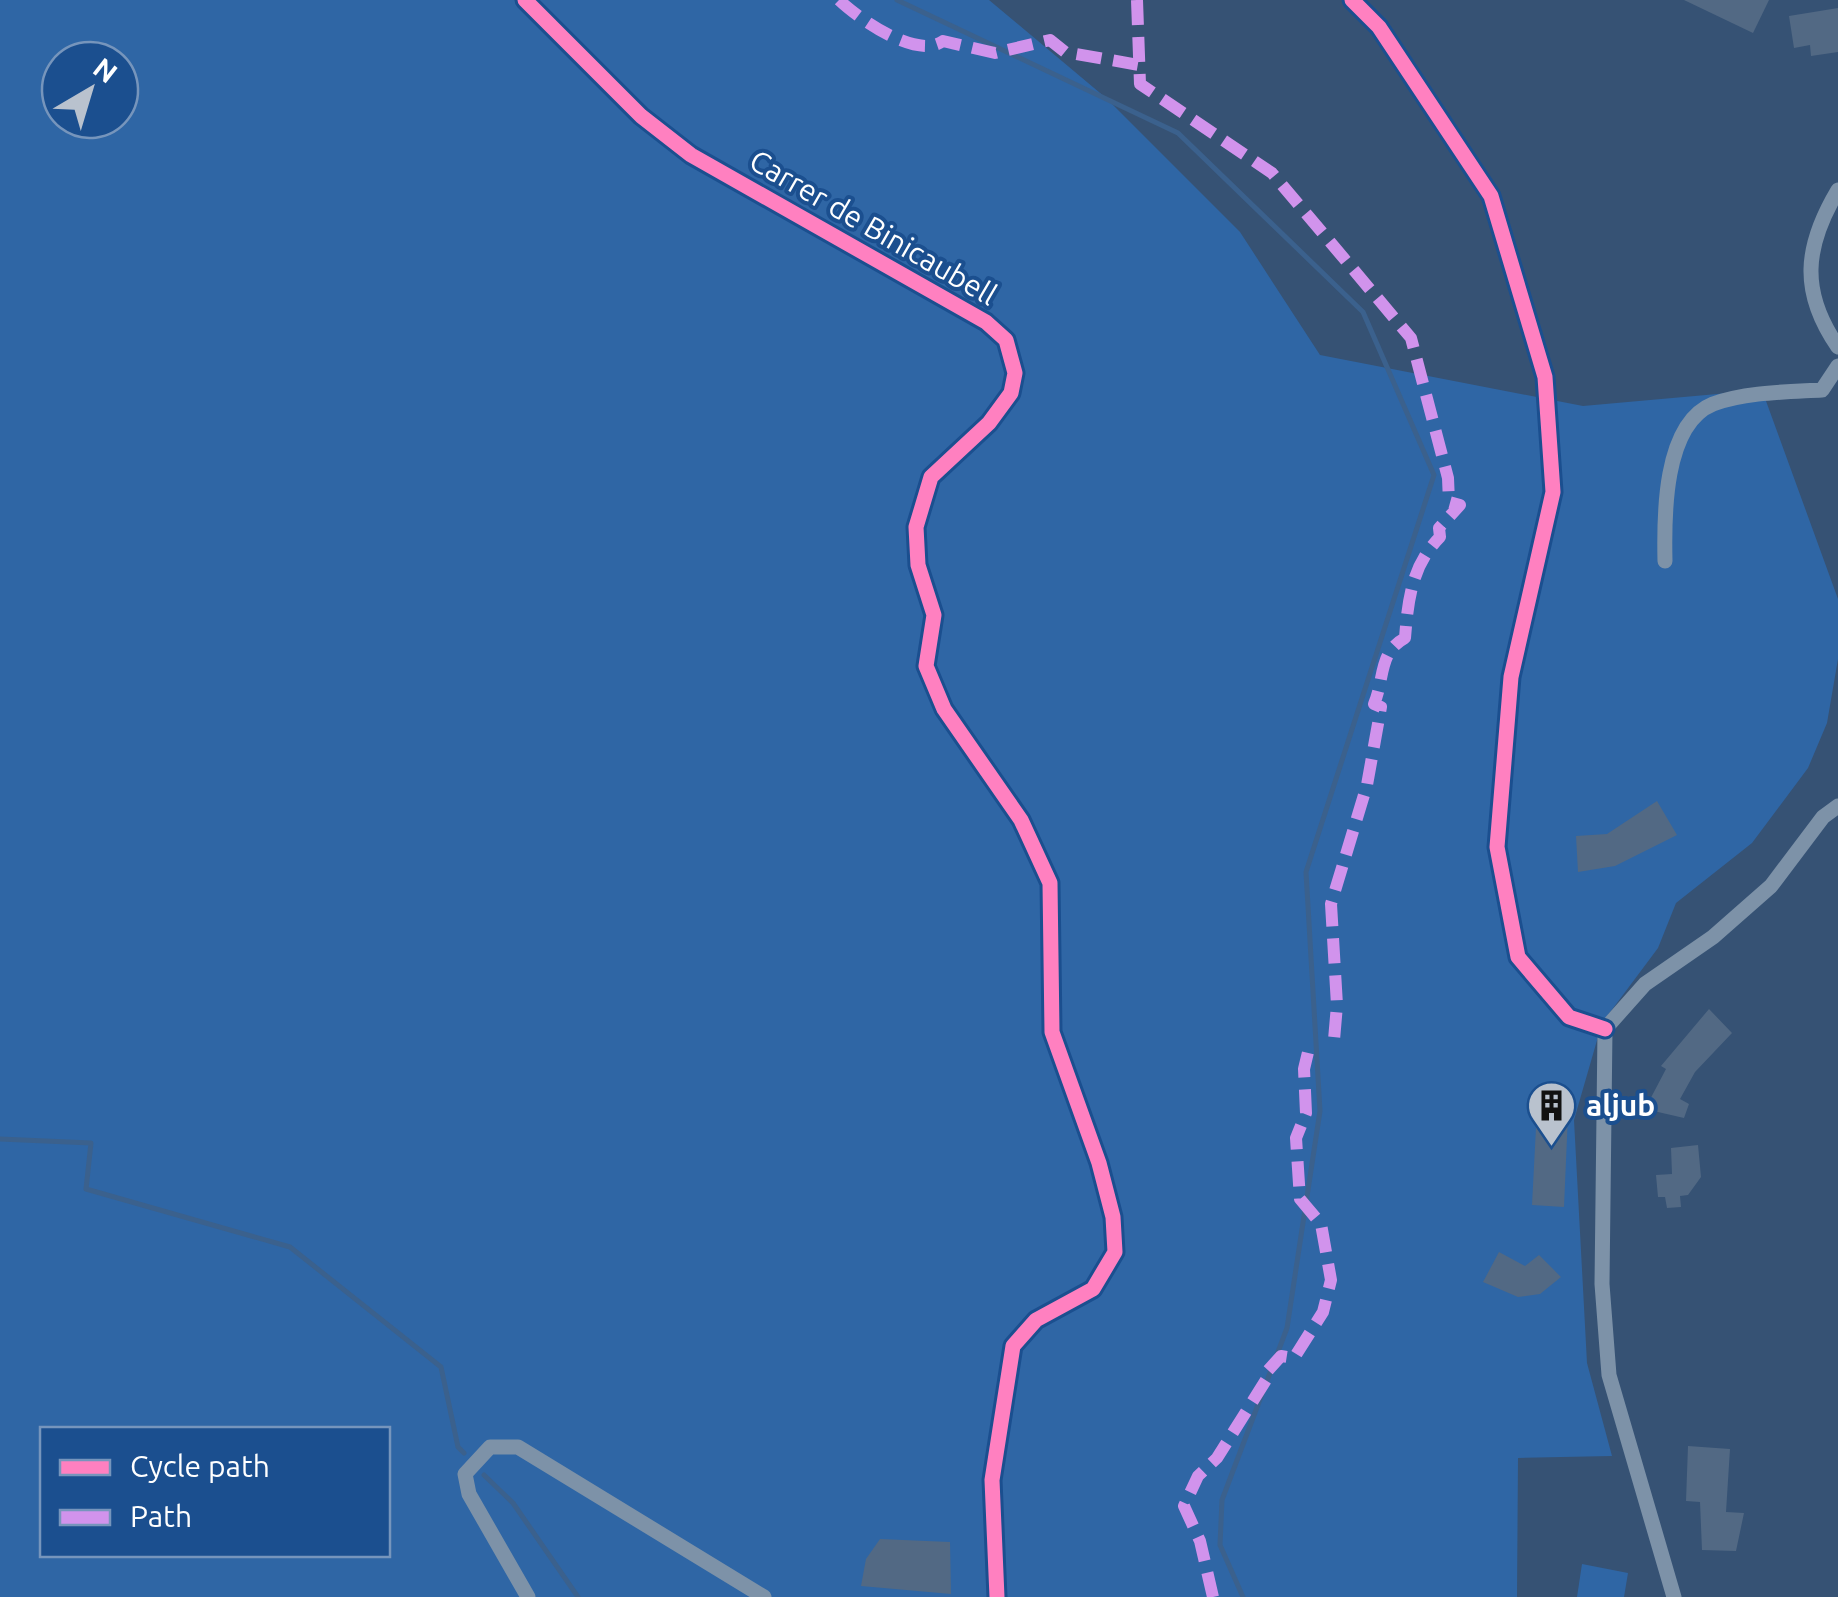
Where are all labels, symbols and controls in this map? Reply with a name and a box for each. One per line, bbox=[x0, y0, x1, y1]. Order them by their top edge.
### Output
north arrow bbox=[40, 40, 140, 140]
text: N bbox=[88, 51, 123, 89]
street label: Carrer de Binicaubell bbox=[744, 143, 1003, 312]
building icon: aljub bbox=[1525, 1080, 1577, 1148]
place label: aljub bbox=[1586, 1088, 1655, 1122]
legend bbox=[40, 1427, 390, 1557]
text: Cycle path bbox=[130, 1449, 270, 1483]
text: Path bbox=[130, 1499, 192, 1533]

